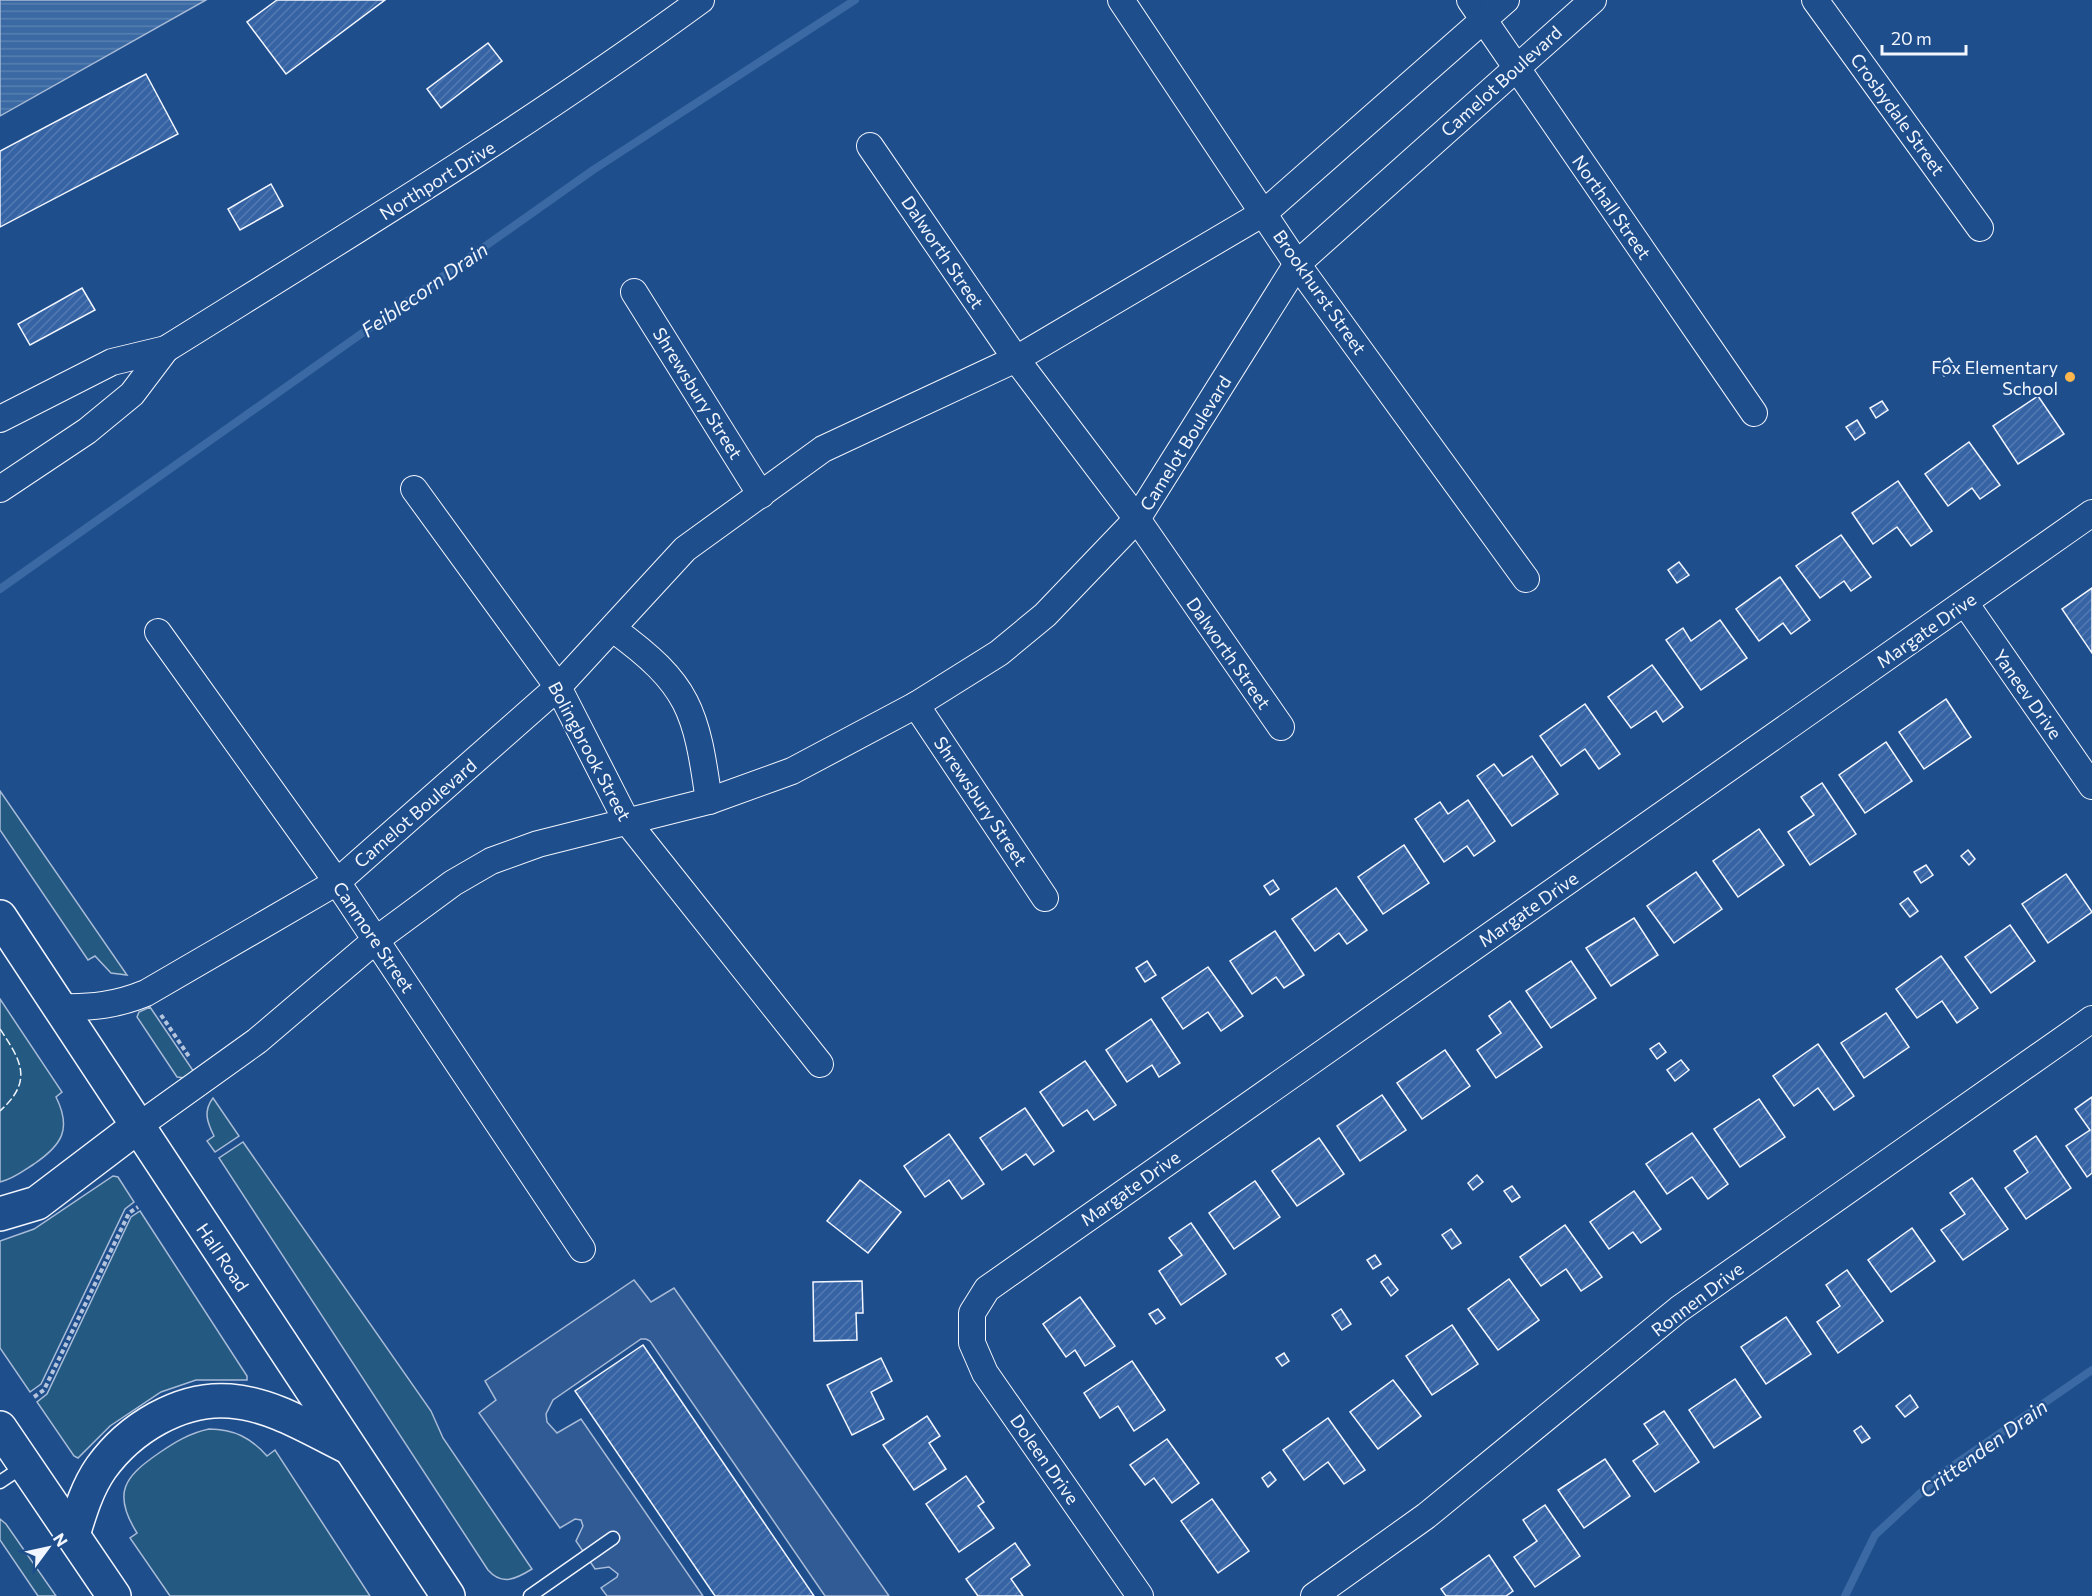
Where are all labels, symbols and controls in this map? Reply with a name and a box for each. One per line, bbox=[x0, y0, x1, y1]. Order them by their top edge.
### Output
scale bar bbox=[1882, 18, 1966, 56]
street label: Camelot Boulevard bbox=[1436, 21, 1566, 141]
text: 20 m bbox=[1891, 27, 1932, 49]
street label: Crosbydale Street bbox=[1846, 49, 1950, 179]
street label: Northport Drive bbox=[375, 136, 499, 224]
street label: Northall Street bbox=[1568, 151, 1656, 263]
street label: Dalworth Street bbox=[897, 191, 989, 313]
street label: Brookhurst Street bbox=[1269, 226, 1371, 358]
water label: Feiblecorn Drain bbox=[356, 236, 492, 342]
street label: Shrewsbury Street bbox=[649, 323, 747, 463]
place label: Fox Elementary School bbox=[1931, 356, 2058, 399]
marker: Fox Elementary School bbox=[2063, 370, 2077, 384]
street label: Camelot Boulevard bbox=[1135, 371, 1235, 515]
street label: Margate Drive bbox=[1872, 588, 1980, 672]
street label: Dalworth Street bbox=[1182, 593, 1276, 713]
street label: Yaneev Drive bbox=[1989, 645, 2067, 743]
street label: Bolingbrook Street bbox=[544, 678, 636, 824]
street label: Shrewsbury Street bbox=[930, 732, 1032, 870]
street label: Camelot Boulevard bbox=[349, 754, 481, 872]
street label: Margate Drive bbox=[1474, 867, 1582, 951]
street label: Canmore Street bbox=[329, 877, 419, 997]
street label: Margate Drive bbox=[1076, 1146, 1184, 1230]
street label: Hall Road bbox=[192, 1219, 254, 1295]
street label: Ronnen Drive bbox=[1647, 1257, 1747, 1341]
water label: Crittenden Drain bbox=[1914, 1394, 2052, 1502]
street label: Doleen Drive bbox=[1006, 1410, 1084, 1508]
north arrow bbox=[18, 1518, 78, 1578]
text: N bbox=[50, 1529, 72, 1550]

